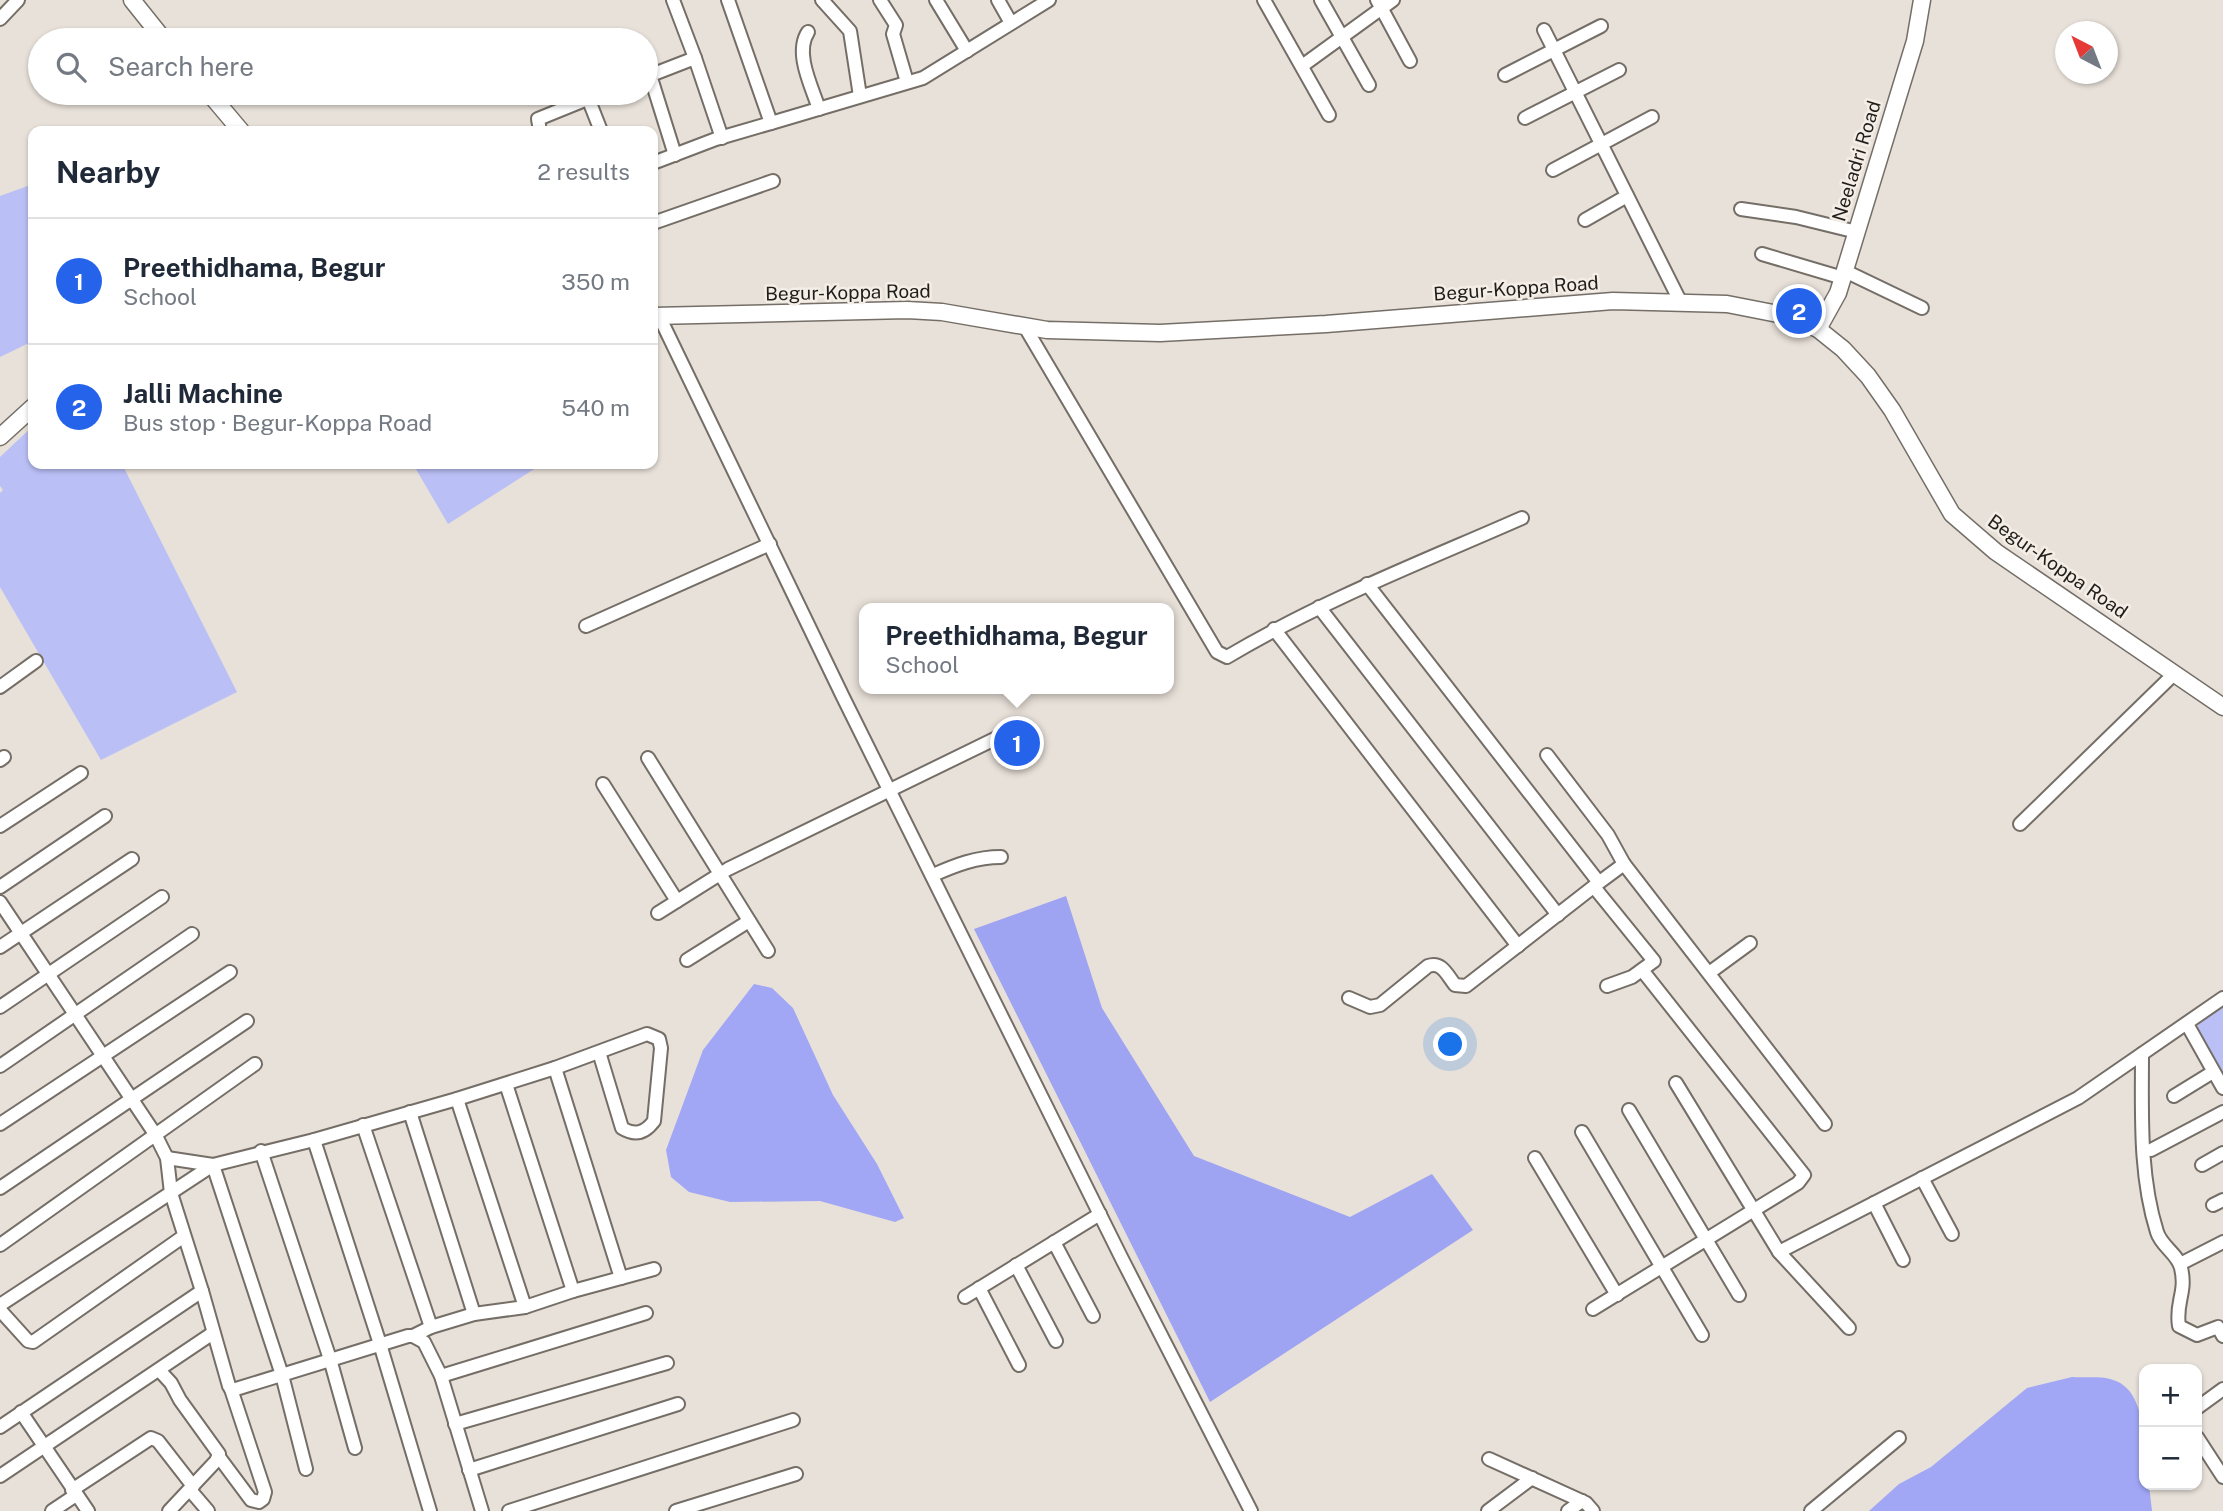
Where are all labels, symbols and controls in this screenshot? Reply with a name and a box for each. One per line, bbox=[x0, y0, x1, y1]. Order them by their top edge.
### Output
north arrow bbox=[2055, 21, 2118, 84]
search box bbox=[28, 28, 658, 105]
icon: search bbox=[52, 48, 90, 86]
text: Search here bbox=[108, 51, 254, 82]
street label: Neeladri Road bbox=[1827, 98, 1885, 224]
text: Nearby bbox=[56, 154, 160, 190]
text: 2 results bbox=[537, 158, 630, 185]
text: Preethidhama, Begur bbox=[123, 252, 385, 283]
text: 1 bbox=[74, 268, 84, 295]
text: 350 m bbox=[561, 268, 630, 295]
street label: Begur-Koppa Road bbox=[1433, 271, 1599, 305]
street label: Begur-Koppa Road bbox=[765, 280, 931, 304]
text: School bbox=[123, 283, 197, 310]
pin: 2 bbox=[1776, 285, 1822, 337]
text: Jalli Machine bbox=[123, 378, 283, 409]
text: 2 bbox=[72, 394, 86, 421]
text: 540 m bbox=[561, 394, 630, 421]
text: Bus stop · Begur-Koppa Road bbox=[123, 409, 432, 436]
street label: Begur-Koppa Road bbox=[1984, 509, 2132, 623]
popup bbox=[859, 603, 1174, 694]
text: Preethidhama, Begur bbox=[885, 620, 1148, 651]
text: School bbox=[885, 651, 959, 678]
pin: 1 bbox=[994, 717, 1040, 769]
your location bbox=[1433, 1027, 1467, 1061]
map controls bbox=[2139, 1364, 2202, 1490]
button: + bbox=[2139, 1364, 2202, 1427]
button: − bbox=[2139, 1427, 2202, 1490]

